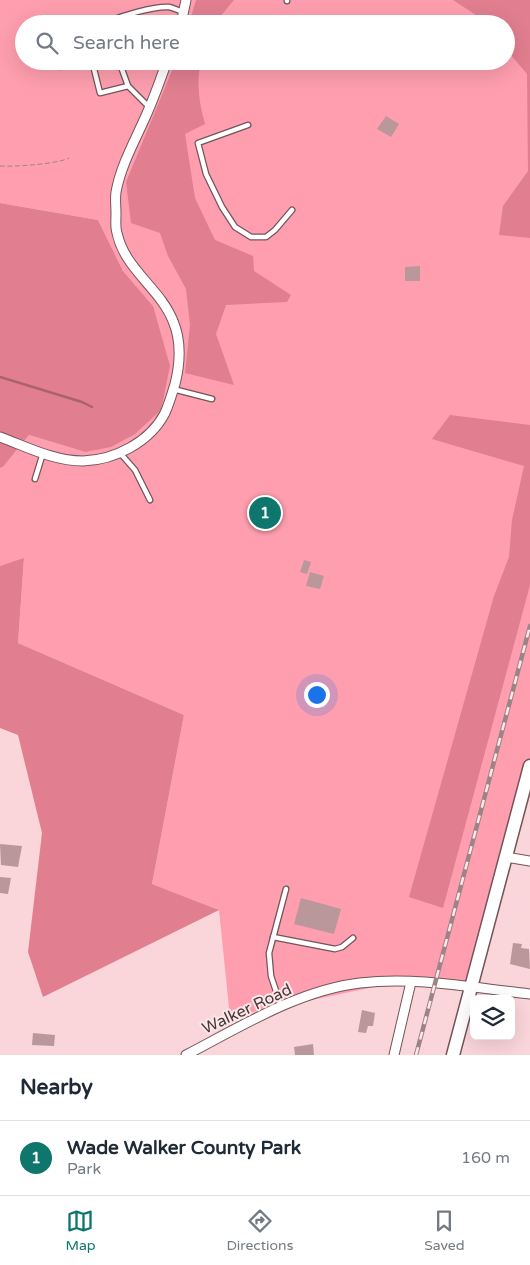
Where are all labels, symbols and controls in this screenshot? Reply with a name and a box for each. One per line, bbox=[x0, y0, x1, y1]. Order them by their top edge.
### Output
search box bbox=[15, 15, 515, 70]
icon: search bbox=[33, 29, 61, 57]
text: Search here bbox=[73, 32, 180, 54]
pin: 1 bbox=[249, 494, 281, 532]
your location bbox=[304, 682, 330, 708]
street label: Walker Road bbox=[199, 980, 295, 1038]
map controls bbox=[470, 995, 515, 1040]
button: layers bbox=[470, 995, 515, 1040]
text: Nearby bbox=[20, 1075, 93, 1100]
text: Wade Walker County Park bbox=[67, 1137, 301, 1159]
text: 1 bbox=[31, 1148, 41, 1168]
text: 160 m bbox=[461, 1148, 510, 1168]
text: Park bbox=[67, 1159, 101, 1179]
tab: Map bbox=[65, 1207, 96, 1254]
tab: Directions bbox=[226, 1207, 293, 1254]
tab: Saved bbox=[424, 1207, 465, 1254]

